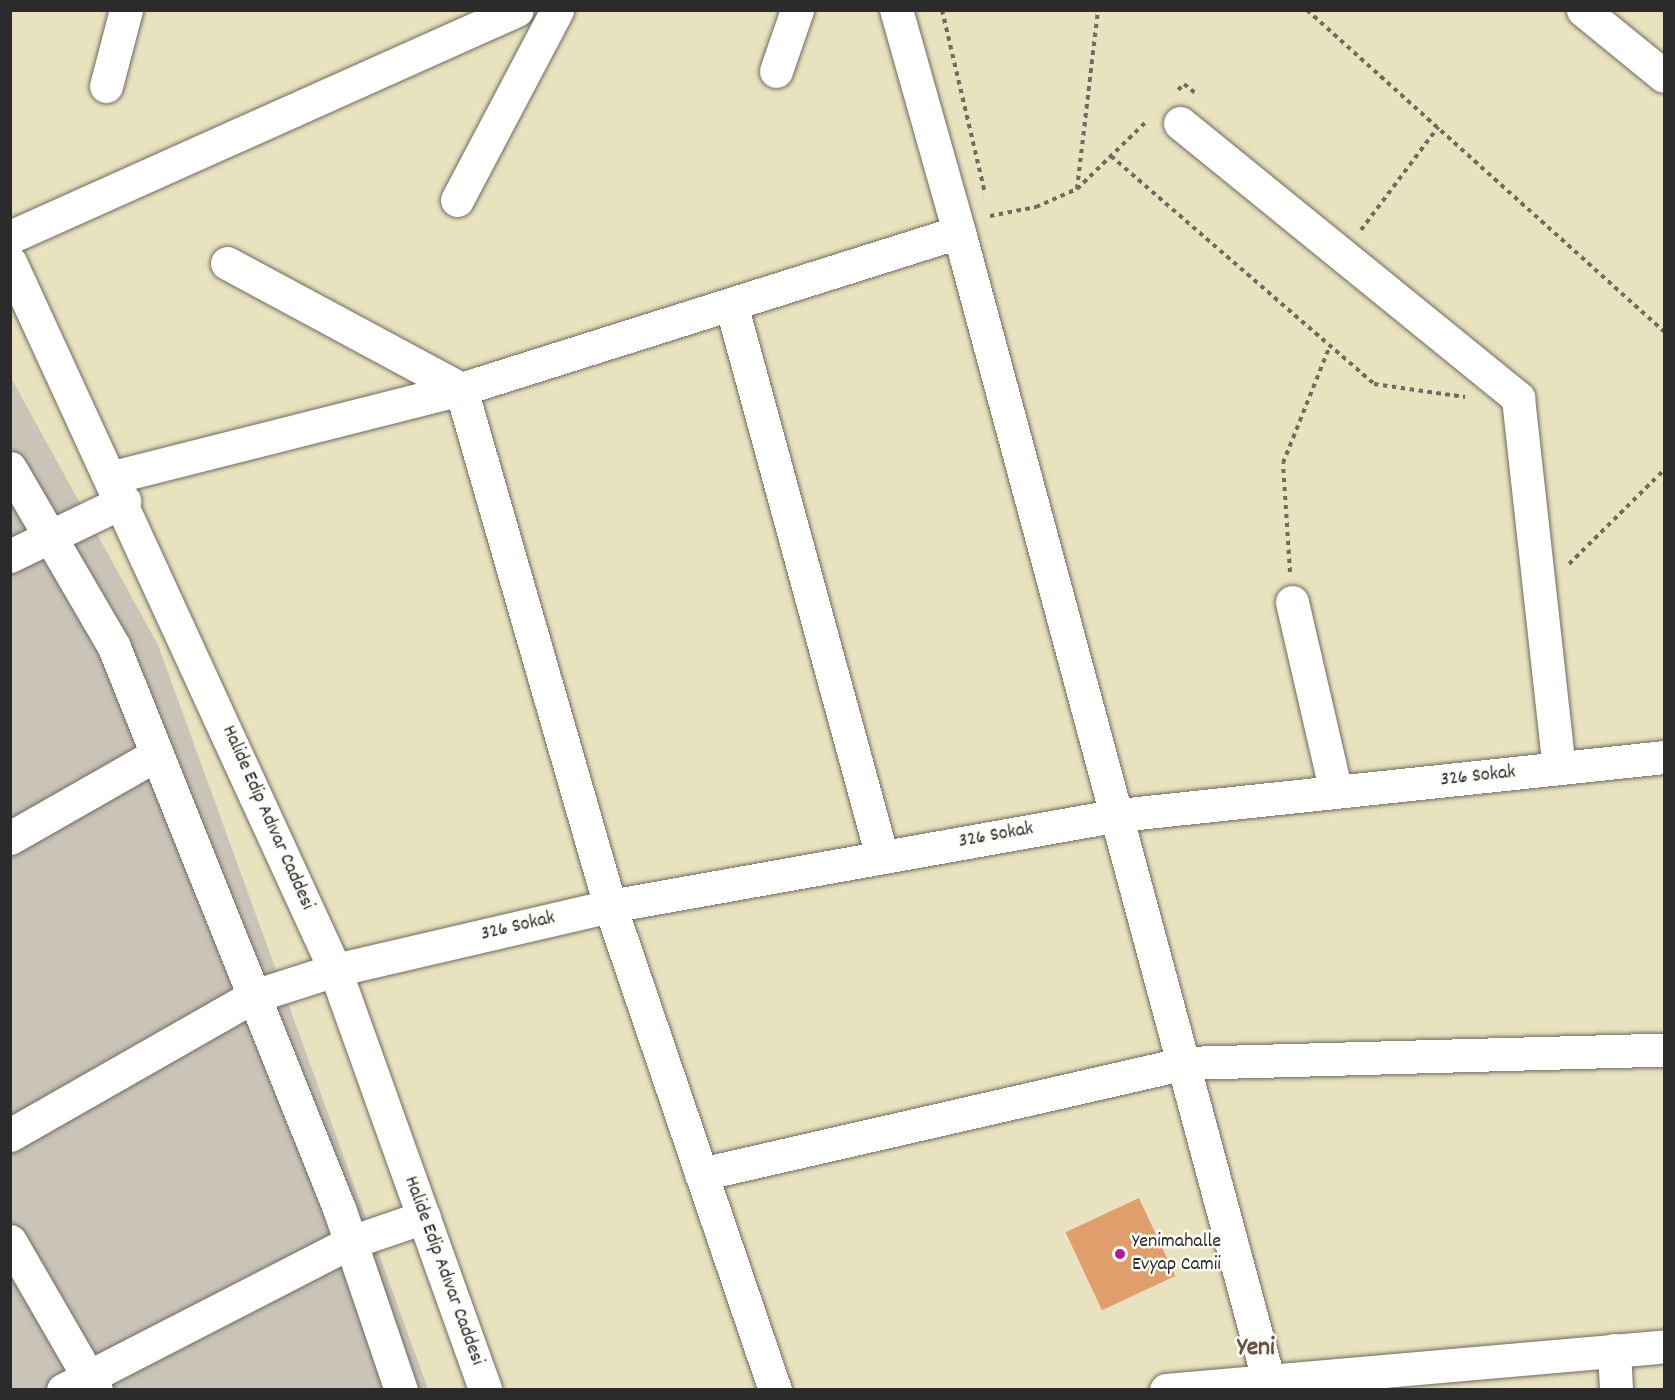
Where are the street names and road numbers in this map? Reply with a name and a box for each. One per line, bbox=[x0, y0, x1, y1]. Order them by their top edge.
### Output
street label: Halide Edip Adıvar Caddesi bbox=[216, 722, 318, 914]
street label: 326 Sokak bbox=[1439, 761, 1517, 793]
street label: 326 Sokak bbox=[957, 818, 1035, 854]
street label: 326 Sokak bbox=[479, 907, 557, 947]
street label: Halide Edip Adıvar Caddesi bbox=[398, 1173, 488, 1369]

